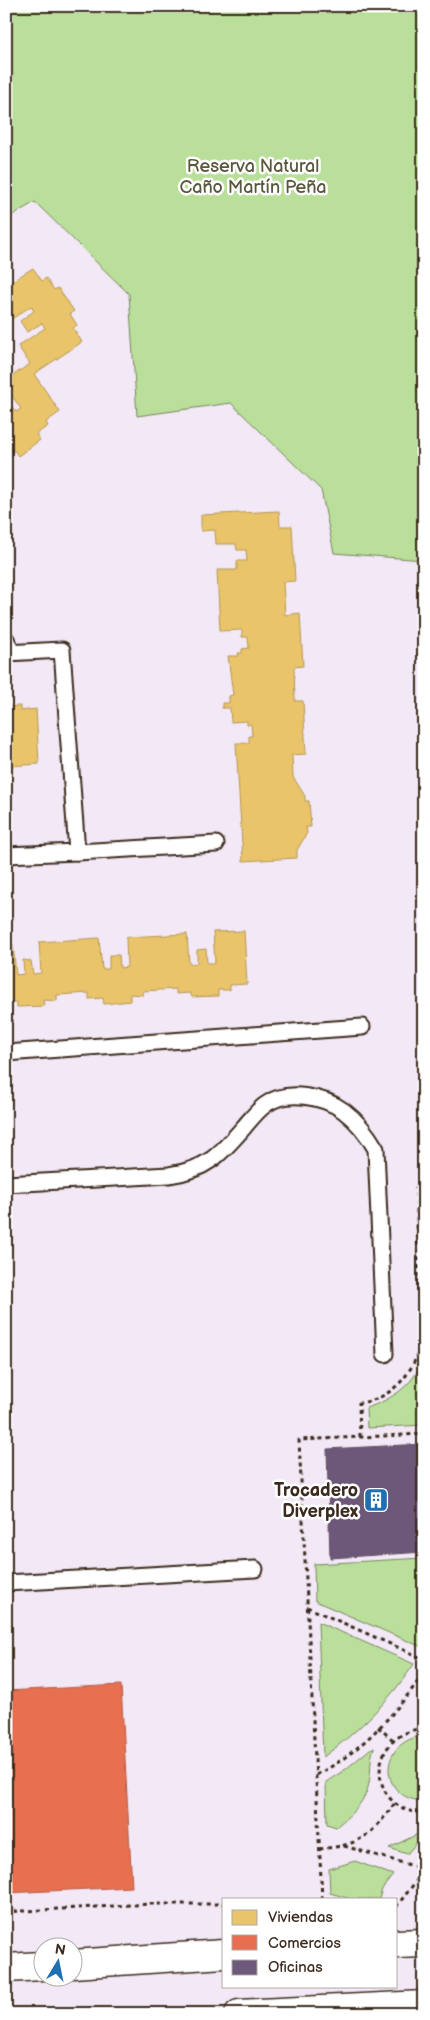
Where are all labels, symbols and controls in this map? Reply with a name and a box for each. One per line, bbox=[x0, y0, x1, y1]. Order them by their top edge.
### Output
park label: Reserva Natural Caño Martín Peña bbox=[179, 156, 327, 198]
place label: Trocadero Diverplex bbox=[274, 1480, 358, 1522]
building icon: Trocadero Diverplex bbox=[363, 1487, 389, 1513]
legend bbox=[222, 1898, 398, 1988]
text: Viviendas bbox=[268, 1908, 333, 1927]
text: Comercios bbox=[268, 1934, 342, 1953]
north arrow bbox=[32, 1938, 82, 1988]
text: N bbox=[54, 1940, 67, 1959]
text: Oficinas bbox=[268, 1958, 323, 1977]

